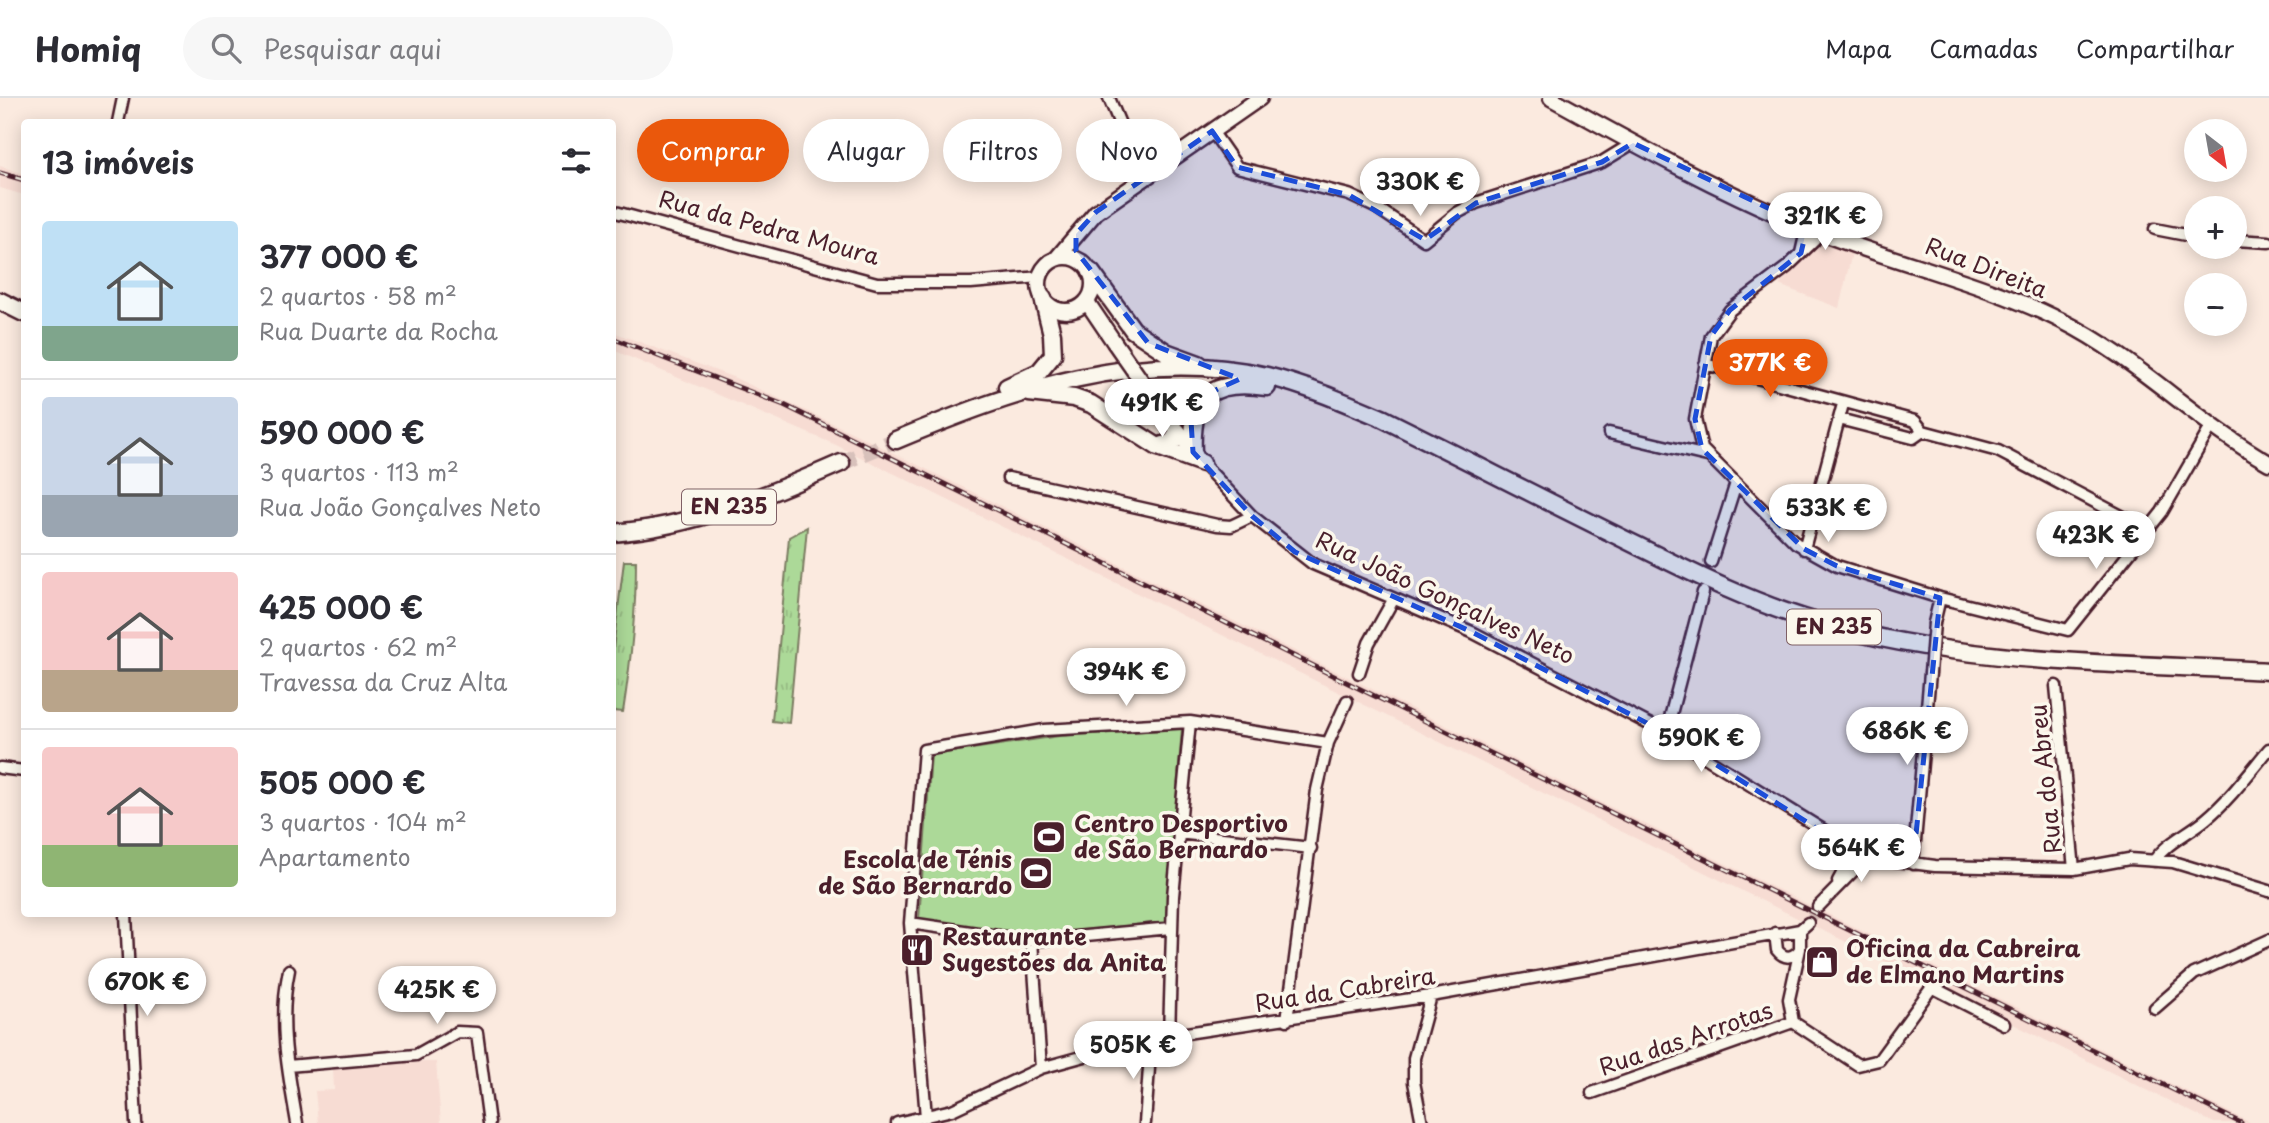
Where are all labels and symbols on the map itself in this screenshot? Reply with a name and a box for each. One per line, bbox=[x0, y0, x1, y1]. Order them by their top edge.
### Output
north arrow bbox=[2184, 119, 2247, 182]
pin: 330K € bbox=[1363, 158, 1477, 218]
street label: Rua da Pedra Moura bbox=[655, 180, 884, 273]
pin: 321K € bbox=[1768, 192, 1882, 252]
street label: Rua Direita bbox=[1921, 227, 2053, 306]
pin: 377K € bbox=[1713, 340, 1827, 399]
pin: 491K € bbox=[1105, 380, 1219, 439]
pin: 533K € bbox=[1771, 484, 1885, 544]
road number: EN 235 bbox=[682, 490, 776, 524]
pin: 423K € bbox=[2039, 512, 2153, 571]
street label: Rua João Gonçalves Neto bbox=[1310, 521, 1581, 672]
road number: EN 235 bbox=[1787, 610, 1881, 644]
pin: 394K € bbox=[1069, 648, 1183, 708]
street label: Rua do Abreu bbox=[2019, 703, 2070, 856]
pin: 686K € bbox=[1850, 708, 1964, 767]
pin: 590K € bbox=[1644, 714, 1758, 774]
place label: Centro Desportivo de São Bernardo bbox=[1074, 805, 1288, 866]
sports icon: Centro Desportivo de São Bernardo bbox=[1030, 818, 1068, 856]
pin: 564K € bbox=[1804, 824, 1918, 884]
place label: Escola de Ténis de São Bernardo bbox=[818, 841, 1012, 902]
sports icon: Escola de Ténis de São Bernardo bbox=[1017, 854, 1055, 892]
place label: Restaurante Sugestões da Anita bbox=[942, 918, 1166, 979]
place label: Oficina da Cabreira de Elmano Martins bbox=[1846, 930, 2081, 991]
restaurant icon: Restaurante Sugestões da Anita bbox=[898, 931, 936, 969]
shop icon: Oficina da Cabreira de Elmano Martins bbox=[1803, 943, 1841, 981]
street label: Rua da Cabreira bbox=[1252, 957, 1438, 1020]
pin: 670K € bbox=[90, 958, 204, 1018]
pin: 425K € bbox=[380, 967, 494, 1026]
street label: Rua das Arrotas bbox=[1594, 991, 1777, 1084]
pin: 505K € bbox=[1076, 1021, 1190, 1081]

